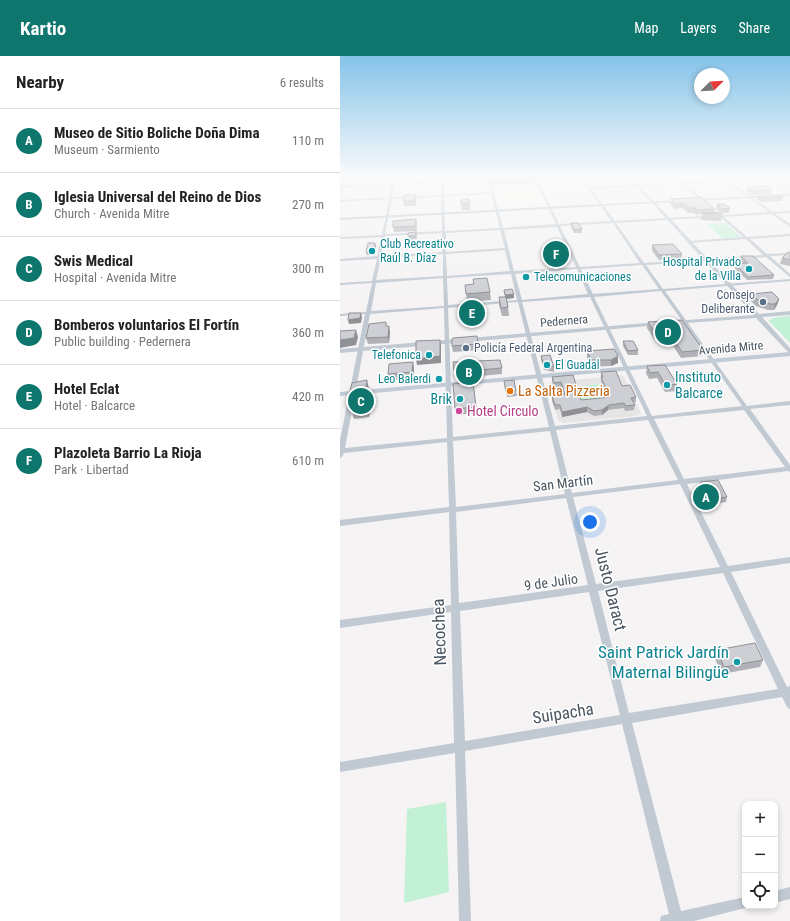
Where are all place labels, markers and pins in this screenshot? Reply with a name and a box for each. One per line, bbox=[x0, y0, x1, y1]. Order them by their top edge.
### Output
place label: Club Recreativo Raúl B. Díaz bbox=[380, 237, 454, 265]
pin: F bbox=[543, 239, 569, 269]
marker: Club Recreativo Raúl B. Díaz bbox=[367, 246, 377, 256]
place label: Hospital Privado de la Villa bbox=[663, 255, 741, 283]
marker: Hospital Privado de la Villa bbox=[744, 264, 754, 274]
place label: Telecomunicaciones bbox=[534, 270, 631, 284]
marker: Telecomunicaciones bbox=[521, 272, 531, 282]
place label: Consejo Deliberante bbox=[701, 288, 755, 316]
marker: Consejo Deliberante bbox=[758, 297, 768, 307]
pin: E bbox=[459, 298, 485, 328]
pin: D bbox=[655, 317, 681, 347]
place label: Policía Federal Argentina bbox=[474, 341, 592, 355]
marker: Policía Federal Argentina bbox=[461, 343, 471, 353]
place label: Telefonica bbox=[372, 348, 421, 362]
marker: Telefonica bbox=[424, 350, 434, 360]
pin: B bbox=[456, 357, 482, 387]
place label: El Guadal bbox=[555, 358, 600, 372]
marker: El Guadal bbox=[542, 360, 552, 370]
place label: Instituto Balcarce bbox=[675, 369, 723, 401]
place label: Leo Balerdi bbox=[378, 372, 431, 386]
marker: Leo Balerdi bbox=[434, 374, 444, 384]
marker: Instituto Balcarce bbox=[662, 380, 672, 390]
place label: La Salta Pizzeria bbox=[518, 383, 610, 399]
pin: C bbox=[348, 386, 374, 416]
marker: La Salta Pizzeria bbox=[505, 386, 515, 396]
place label: Brik bbox=[431, 391, 453, 407]
marker: Brik bbox=[455, 394, 465, 404]
place label: Hotel Circulo bbox=[467, 403, 539, 419]
marker: Hotel Circulo bbox=[454, 406, 464, 416]
pin: A bbox=[693, 482, 719, 512]
place label: Saint Patrick Jardín Maternal Bilingüe bbox=[598, 642, 729, 682]
marker: Saint Patrick Jardín Maternal Bilingüe bbox=[732, 657, 742, 667]

